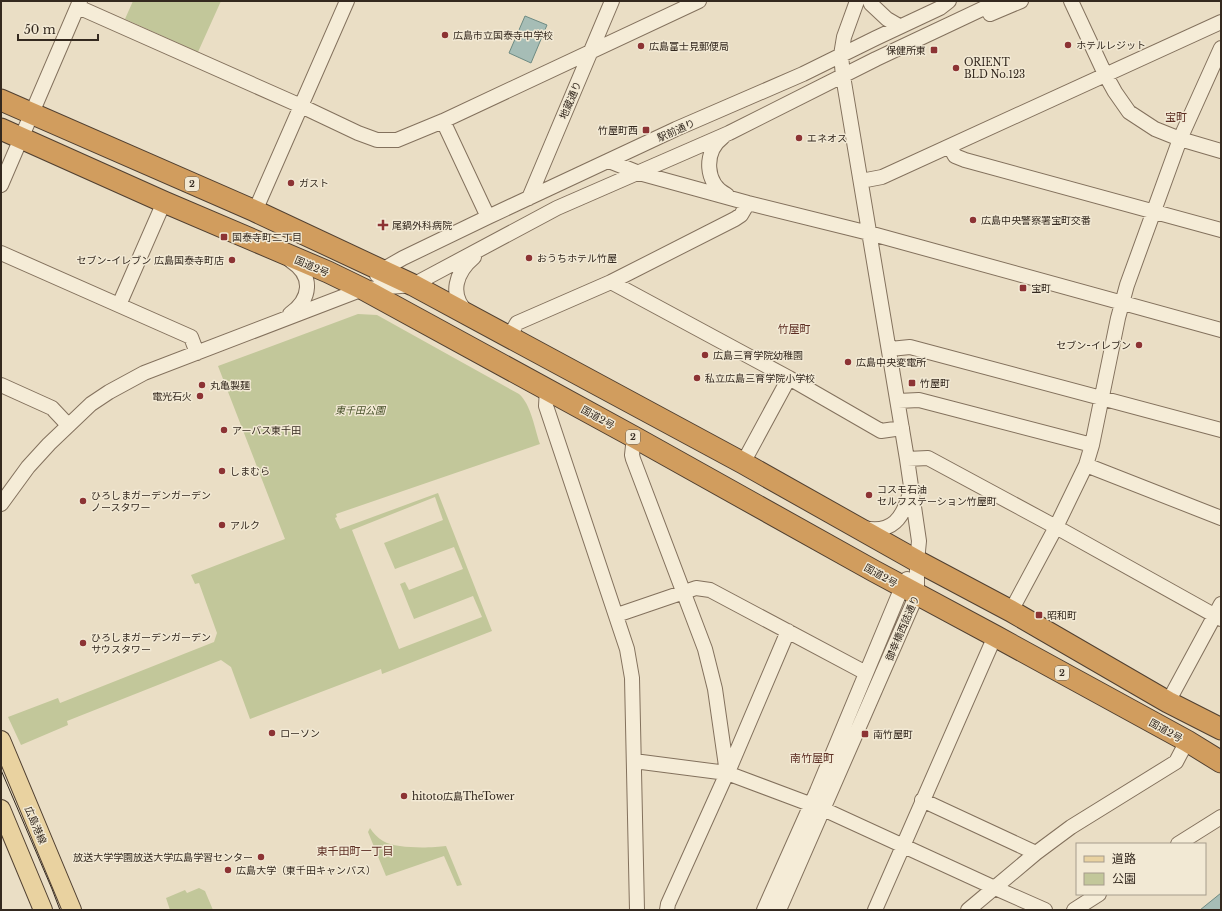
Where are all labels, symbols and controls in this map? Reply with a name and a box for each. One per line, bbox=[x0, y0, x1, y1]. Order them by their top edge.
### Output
scale bar bbox=[18, 16, 98, 42]
text: 50 m bbox=[24, 22, 56, 37]
place label: 広島市立国泰寺中学校 bbox=[453, 29, 553, 42]
marker: 広島市立国泰寺中学校 bbox=[440, 30, 450, 40]
place label: ホテルレジット bbox=[1076, 39, 1146, 52]
place label: 広島富士見郵便局 bbox=[649, 40, 729, 53]
marker: ホテルレジット bbox=[1063, 40, 1073, 50]
marker: 広島富士見郵便局 bbox=[636, 41, 646, 51]
place label: 保健所東 bbox=[886, 44, 926, 57]
marker: 保健所東 bbox=[929, 45, 939, 55]
place label: ORIENT BLD No.123 bbox=[964, 56, 1025, 81]
marker: ORIENT BLD No.123 bbox=[951, 63, 961, 73]
street label: 地蔵通り bbox=[557, 79, 584, 121]
district label: 宝町 bbox=[1165, 110, 1187, 124]
street label: 駅前通り bbox=[655, 116, 697, 145]
place label: 竹屋町西 bbox=[598, 124, 638, 137]
marker: 竹屋町西 bbox=[641, 125, 651, 135]
place label: エネオス bbox=[807, 132, 847, 145]
marker: エネオス bbox=[794, 133, 804, 143]
road number: 2 bbox=[185, 177, 199, 191]
place label: ガスト bbox=[299, 177, 329, 190]
marker: ガスト bbox=[286, 178, 296, 188]
place label: 広島中央警察署宝町交番 bbox=[981, 214, 1091, 227]
marker: 広島中央警察署宝町交番 bbox=[968, 215, 978, 225]
marker: 尾鍋外科病院 bbox=[377, 219, 389, 231]
place label: 尾鍋外科病院 bbox=[392, 219, 452, 232]
place label: 国泰寺町二丁目 bbox=[232, 231, 302, 244]
marker: 国泰寺町二丁目 bbox=[219, 232, 229, 242]
place label: おうちホテル竹屋 bbox=[537, 252, 617, 265]
street label: 国道2号 bbox=[293, 253, 331, 280]
marker: おうちホテル竹屋 bbox=[524, 253, 534, 263]
place label: セブン-イレブン 広島国泰寺町店 bbox=[77, 254, 224, 267]
marker: セブン-イレブン 広島国泰寺町店 bbox=[227, 255, 237, 265]
place label: 宝町 bbox=[1031, 282, 1051, 295]
marker: 宝町 bbox=[1018, 283, 1028, 293]
district label: 竹屋町 bbox=[778, 322, 811, 336]
place label: セブン-イレブン bbox=[1056, 339, 1131, 352]
marker: セブン-イレブン bbox=[1134, 340, 1144, 350]
place label: 広島三育学院幼稚園 bbox=[713, 349, 803, 362]
marker: 広島三育学院幼稚園 bbox=[700, 350, 710, 360]
place label: 広島中央変電所 bbox=[856, 356, 926, 369]
marker: 広島中央変電所 bbox=[843, 357, 853, 367]
place label: 私立広島三育学院小学校 bbox=[705, 372, 815, 385]
marker: 私立広島三育学院小学校 bbox=[692, 373, 702, 383]
place label: 竹屋町 bbox=[920, 377, 950, 390]
marker: 竹屋町 bbox=[907, 378, 917, 388]
place label: 丸亀製麺 bbox=[210, 379, 250, 392]
marker: 丸亀製麺 bbox=[197, 380, 207, 390]
place label: 電光石火 bbox=[152, 390, 192, 403]
marker: 電光石火 bbox=[195, 391, 205, 401]
street label: 国道2号 bbox=[579, 403, 617, 432]
park label: 東千田公園 bbox=[335, 404, 387, 417]
place label: アーバス東千田 bbox=[232, 424, 301, 437]
marker: アーバス東千田 bbox=[219, 425, 229, 435]
road number: 2 bbox=[626, 430, 640, 444]
place label: しまむら bbox=[230, 465, 270, 478]
marker: しまむら bbox=[217, 466, 227, 476]
place label: コスモ石油 セルフステーション竹屋町 bbox=[877, 483, 997, 508]
place label: ひろしまガーデンガーデン ノースタワー bbox=[91, 489, 211, 514]
marker: コスモ石油 セルフステーション竹屋町 bbox=[864, 490, 874, 500]
marker: ひろしまガーデンガーデン ノースタワー bbox=[78, 496, 88, 506]
place label: アルク bbox=[230, 519, 260, 532]
marker: アルク bbox=[217, 520, 227, 530]
street label: 国道2号 bbox=[862, 561, 900, 590]
street label: 御幸橋西詰通り bbox=[883, 593, 922, 663]
place label: 昭和町 bbox=[1047, 609, 1077, 622]
marker: 昭和町 bbox=[1034, 610, 1044, 620]
place label: ひろしまガーデンガーデン サウスタワー bbox=[91, 631, 211, 656]
marker: ひろしまガーデンガーデン サウスタワー bbox=[78, 638, 88, 648]
road number: 2 bbox=[1055, 666, 1069, 680]
street label: 国道2号 bbox=[1147, 716, 1185, 745]
place label: ローソン bbox=[280, 727, 320, 740]
marker: ローソン bbox=[267, 728, 277, 738]
place label: 南竹屋町 bbox=[873, 728, 913, 741]
marker: 南竹屋町 bbox=[860, 729, 870, 739]
district label: 南竹屋町 bbox=[790, 751, 834, 765]
place label: hitoto広島TheTower bbox=[412, 790, 515, 803]
marker: hitoto広島TheTower bbox=[399, 791, 409, 801]
street label: 広島港線 bbox=[22, 804, 49, 846]
legend bbox=[1076, 843, 1206, 895]
district label: 東千田町一丁目 bbox=[317, 844, 394, 858]
place label: 放送大学学園放送大学広島学習センター bbox=[73, 851, 253, 864]
text: 道路 bbox=[1112, 851, 1136, 866]
marker: 放送大学学園放送大学広島学習センター bbox=[256, 852, 266, 862]
place label: 広島大学（東千田キャンパス） bbox=[236, 864, 376, 877]
marker: 広島大学（東千田キャンパス） bbox=[223, 865, 233, 875]
text: 公園 bbox=[1112, 871, 1136, 886]

